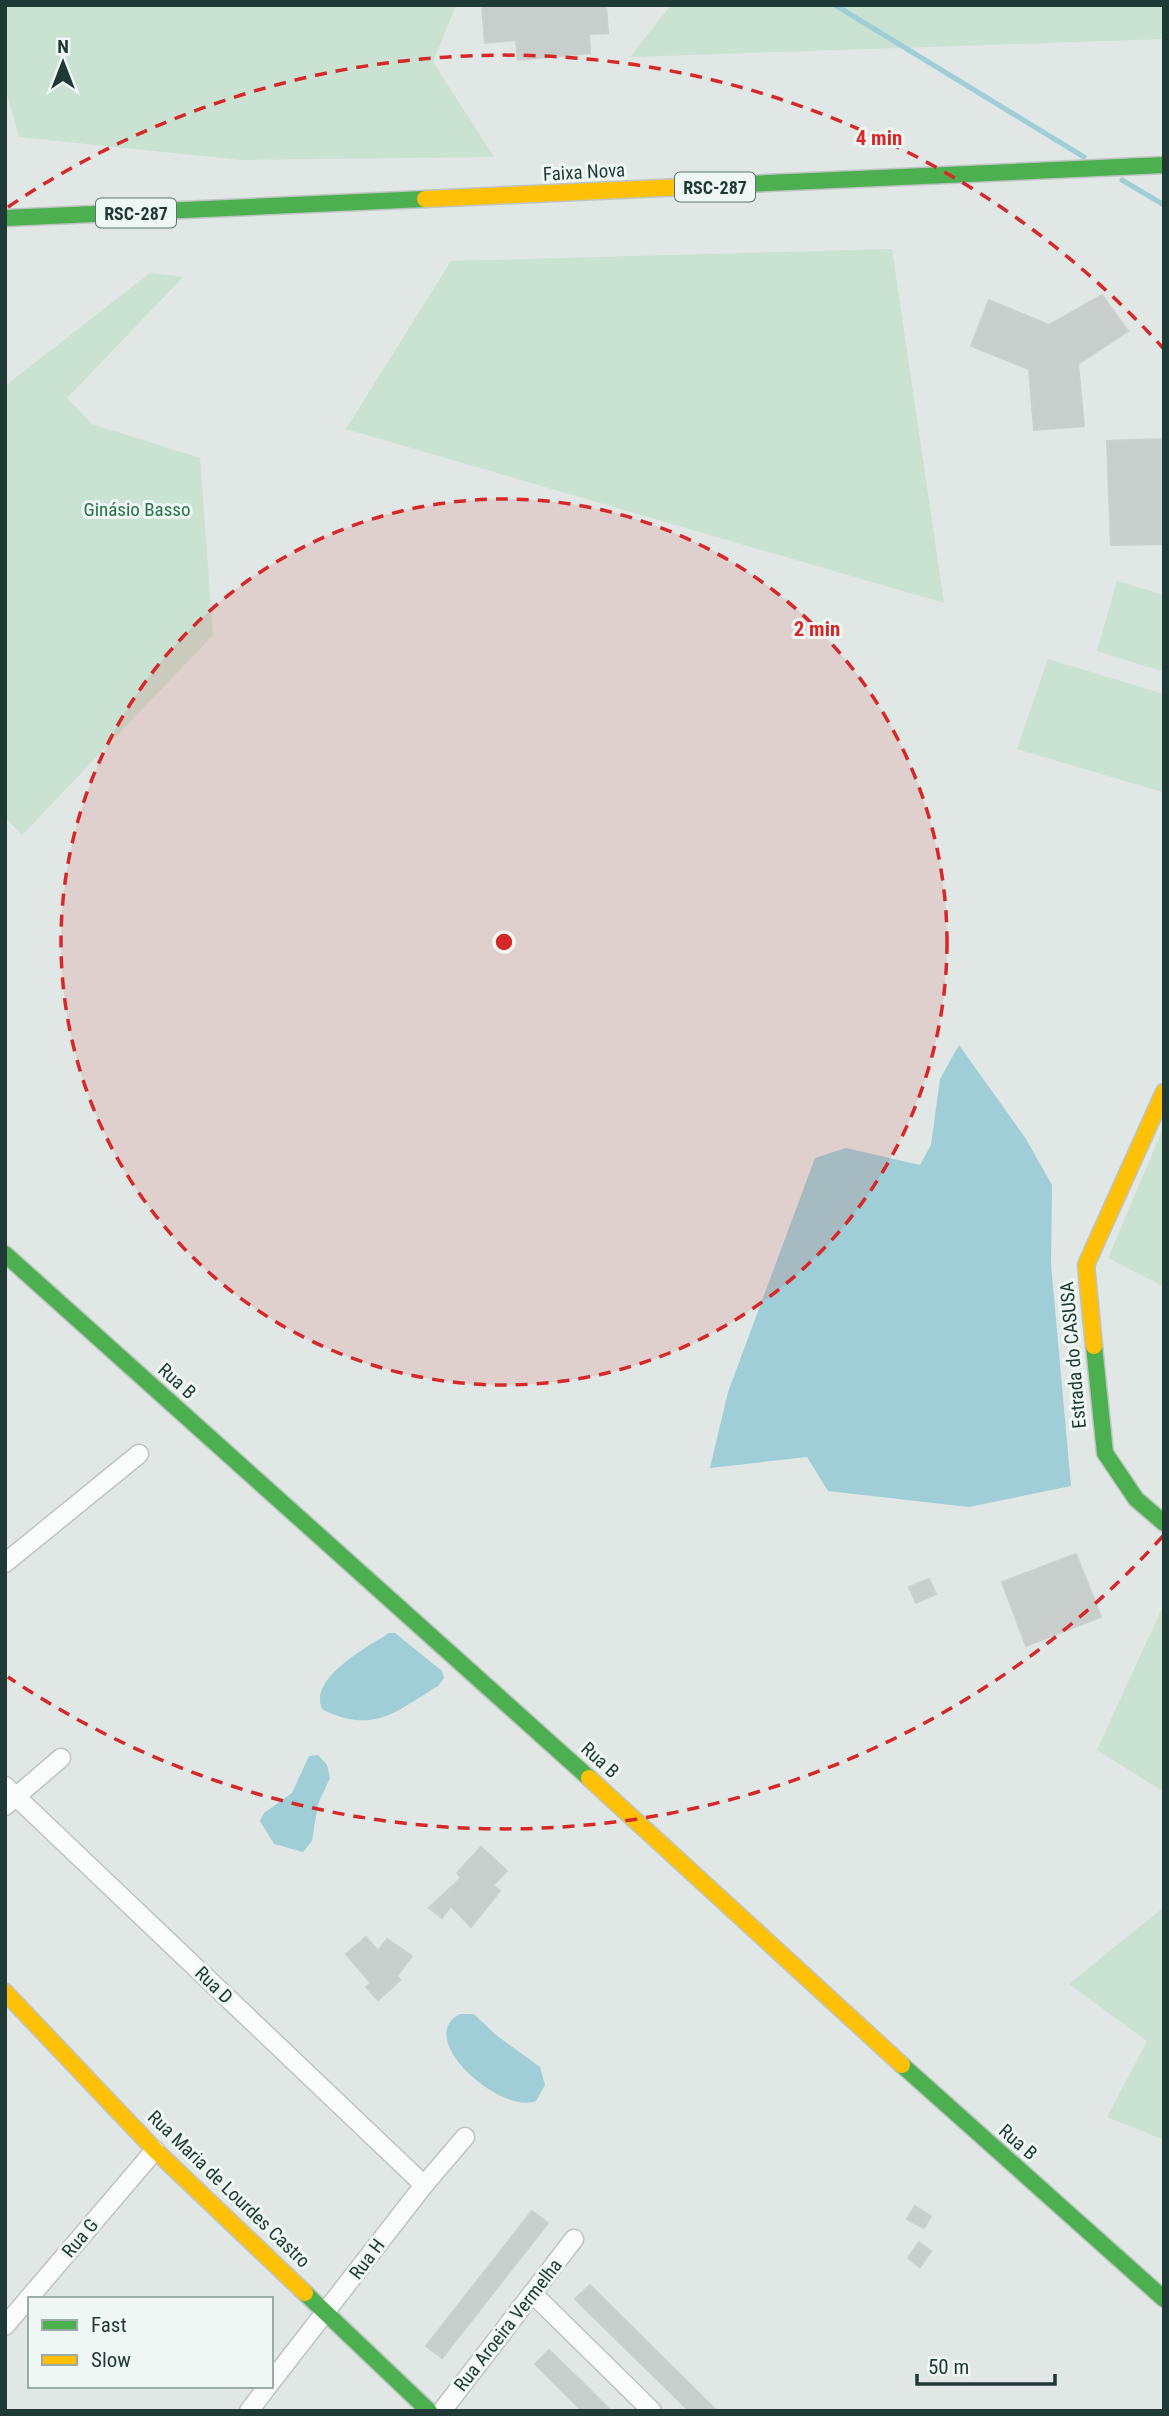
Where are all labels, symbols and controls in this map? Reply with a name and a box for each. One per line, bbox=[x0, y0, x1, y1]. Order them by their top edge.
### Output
north arrow bbox=[28, 28, 98, 98]
text: N bbox=[57, 35, 69, 58]
text: 4 min bbox=[856, 126, 902, 150]
street label: Faixa Nova bbox=[542, 158, 626, 186]
road number: RSC-287 bbox=[675, 172, 755, 202]
road number: RSC-287 bbox=[96, 198, 176, 228]
park label: Ginásio Basso bbox=[83, 498, 191, 521]
text: 2 min bbox=[794, 617, 840, 641]
centre of rings bbox=[492, 930, 516, 954]
street label: Estrada do CASUSA bbox=[1055, 1280, 1091, 1429]
street label: Rua B bbox=[153, 1358, 201, 1404]
street label: Rua B bbox=[576, 1737, 624, 1783]
street label: Rua D bbox=[190, 1962, 238, 2008]
street label: Rua Maria de Lourdes Castro bbox=[143, 2106, 315, 2272]
street label: Rua B bbox=[994, 2119, 1042, 2165]
street label: Rua G bbox=[57, 2214, 103, 2262]
street label: Rua H bbox=[344, 2234, 390, 2284]
street label: Rua Aroeira Vermelha bbox=[449, 2254, 567, 2396]
legend bbox=[28, 2297, 273, 2388]
text: Fast bbox=[91, 2313, 127, 2337]
scale bar bbox=[917, 2342, 1055, 2386]
text: Slow bbox=[91, 2348, 131, 2372]
text: 50 m bbox=[928, 2355, 969, 2379]

